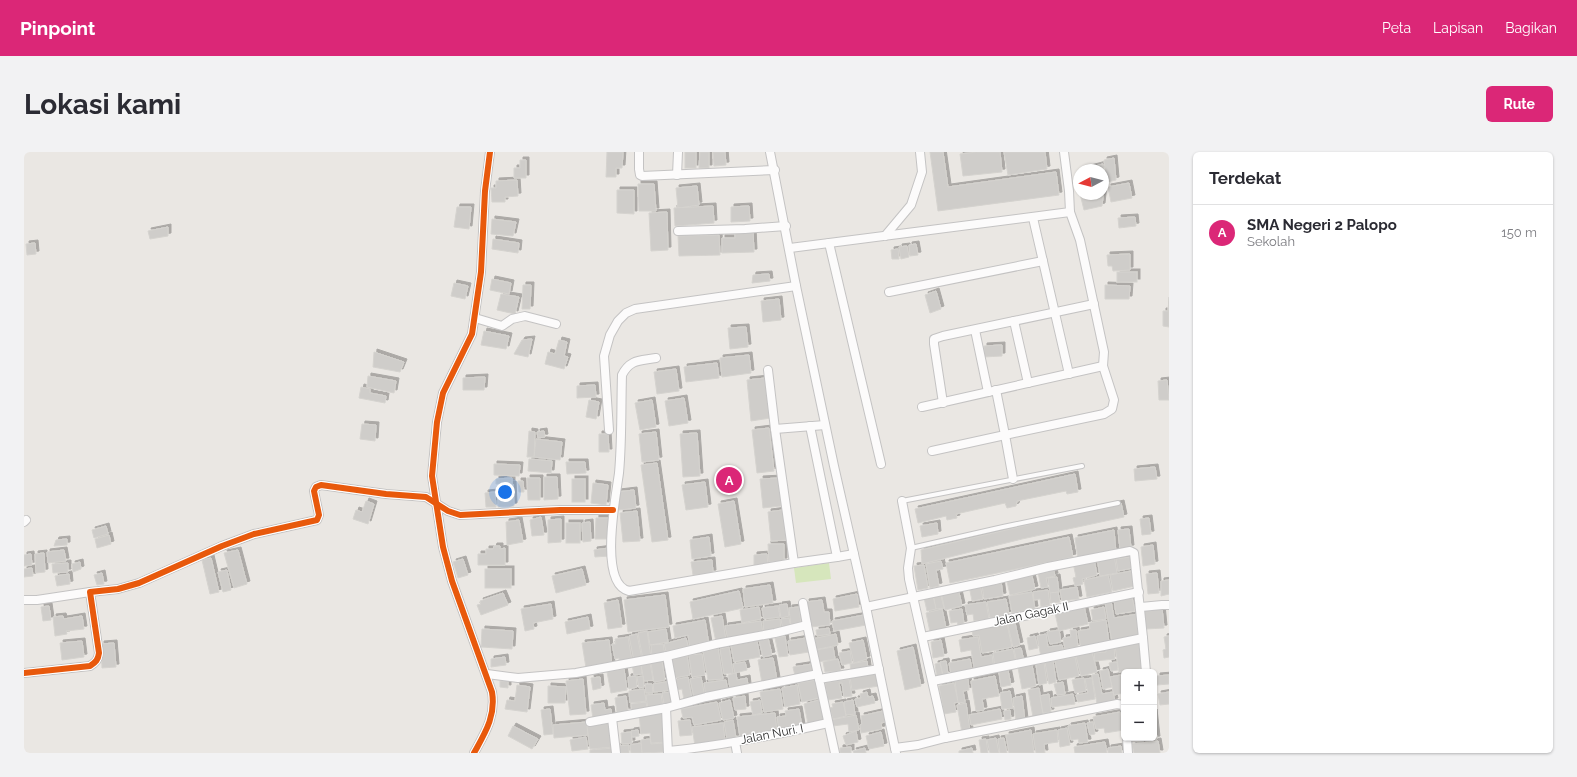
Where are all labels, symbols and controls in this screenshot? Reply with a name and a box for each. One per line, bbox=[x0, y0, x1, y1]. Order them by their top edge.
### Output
text: Pinpoint bbox=[20, 17, 95, 39]
text: Peta bbox=[1382, 20, 1411, 36]
text: Lapisan bbox=[1433, 20, 1483, 36]
text: Bagikan bbox=[1505, 20, 1557, 36]
button: Rute bbox=[1486, 86, 1553, 122]
text: Lokasi kami bbox=[24, 88, 181, 121]
north arrow bbox=[1073, 164, 1109, 200]
text: Terdekat bbox=[1209, 168, 1281, 188]
text: SMA Negeri 2 Palopo bbox=[1247, 216, 1397, 234]
text: A bbox=[1218, 225, 1226, 240]
text: 150 m bbox=[1501, 225, 1537, 240]
text: Sekolah bbox=[1247, 234, 1295, 249]
pin: A bbox=[716, 465, 742, 495]
your location bbox=[495, 482, 515, 502]
street label: Jalan Gagak II bbox=[992, 599, 1070, 629]
map controls bbox=[1121, 669, 1157, 741]
button: + bbox=[1121, 669, 1157, 705]
button: − bbox=[1121, 705, 1157, 741]
street label: Jalan Nuri. I bbox=[739, 721, 805, 747]

